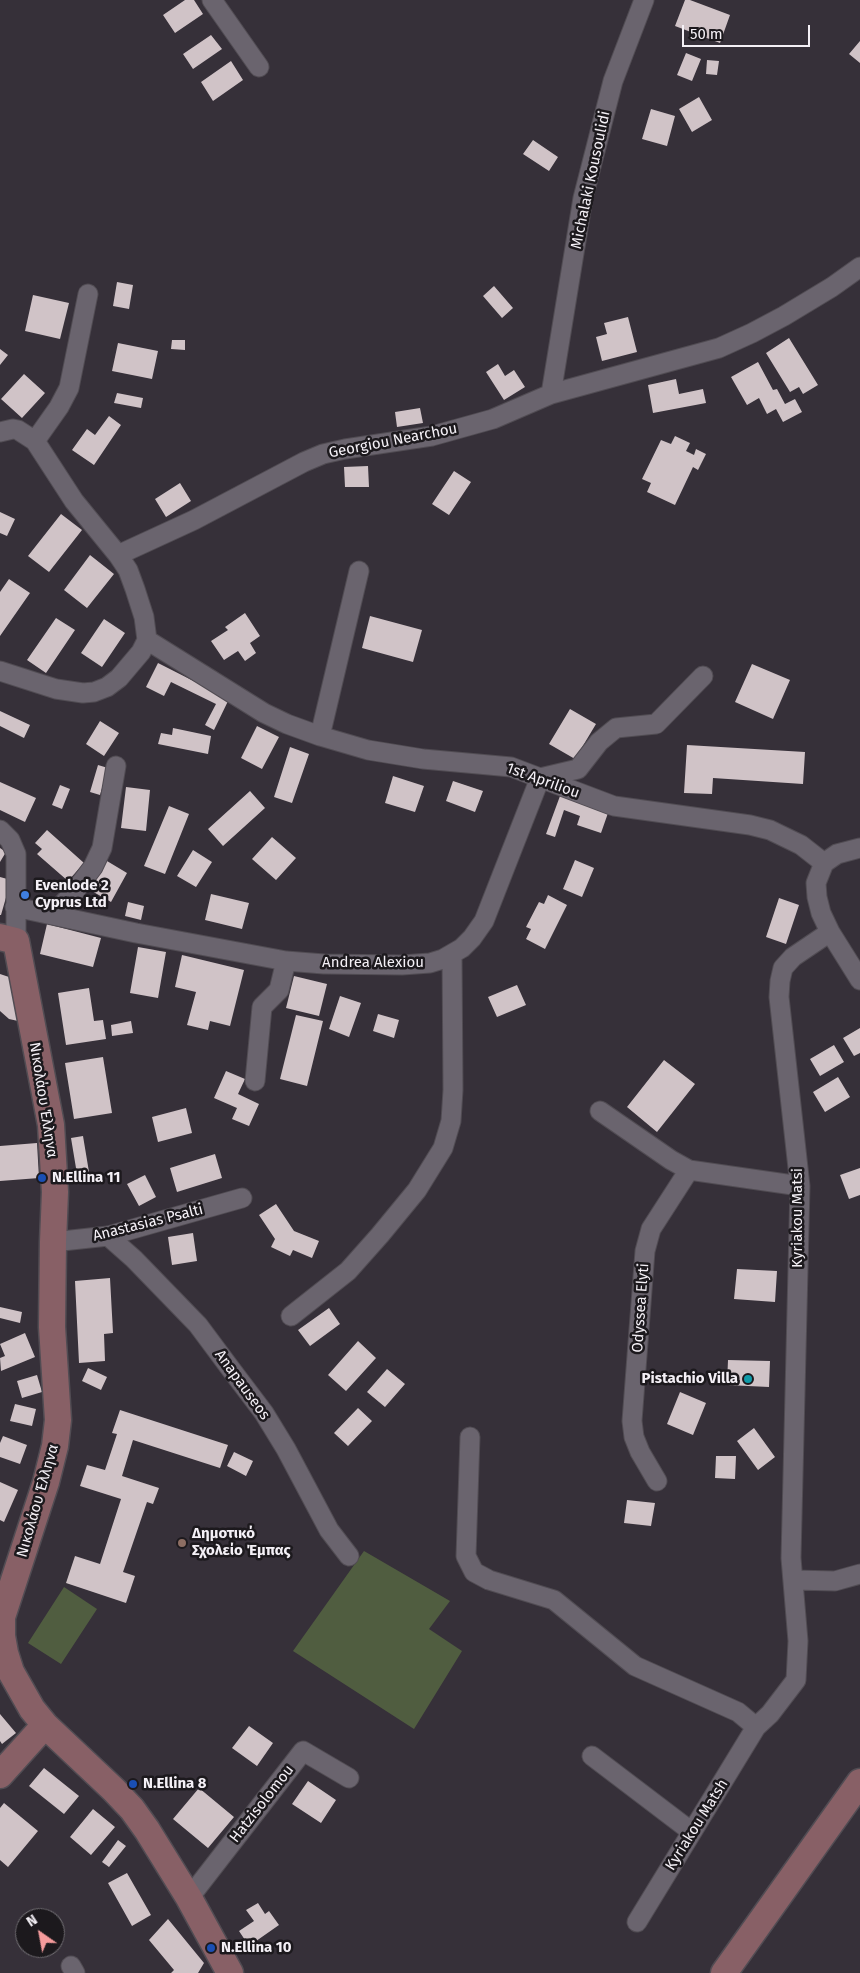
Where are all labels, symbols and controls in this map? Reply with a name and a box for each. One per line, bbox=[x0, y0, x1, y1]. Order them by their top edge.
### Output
scale bar bbox=[685, 15, 812, 47]
text: 50 m bbox=[690, 25, 723, 43]
street label: Michalaki Kousoulidi bbox=[568, 109, 614, 251]
street label: Georgiou Nearchou bbox=[327, 420, 459, 462]
street label: 1st Apriliou bbox=[504, 759, 582, 803]
place label: Evenlode 2 Cyprus Ltd bbox=[35, 877, 109, 912]
marker: Evenlode 2 Cyprus Ltd bbox=[19, 889, 31, 901]
street label: Andrea Alexiou bbox=[322, 954, 424, 972]
street label: Νικολάου Έλληνα bbox=[25, 1041, 61, 1159]
street label: Kyriakou Matsi bbox=[789, 1168, 807, 1268]
place label: N.Ellina 11 bbox=[52, 1169, 121, 1187]
marker: N.Ellina 11 bbox=[36, 1172, 48, 1184]
street label: Anastasias Psalti bbox=[91, 1201, 205, 1245]
street label: Odyssea Elyti bbox=[629, 1263, 653, 1353]
street label: Anapauseos bbox=[211, 1346, 273, 1424]
place label: Pistachio Villa bbox=[641, 1370, 738, 1388]
marker: Pistachio Villa bbox=[742, 1373, 754, 1385]
street label: Νικολάου Έλληνα bbox=[13, 1442, 63, 1560]
place label: Δημοτικό Σχολείο Έμπας bbox=[192, 1525, 291, 1560]
marker: Δημοτικό Σχολείο Έμπας bbox=[176, 1537, 188, 1549]
street label: Hatzisolomou bbox=[226, 1762, 298, 1846]
place label: N.Ellina 8 bbox=[143, 1775, 207, 1793]
street label: Kyriakou Matsh bbox=[662, 1776, 732, 1874]
marker: N.Ellina 8 bbox=[127, 1778, 139, 1790]
north arrow bbox=[15, 1908, 65, 1958]
text: N bbox=[24, 1911, 41, 1931]
place label: N.Ellina 10 bbox=[221, 1939, 292, 1957]
marker: N.Ellina 10 bbox=[205, 1942, 217, 1954]

